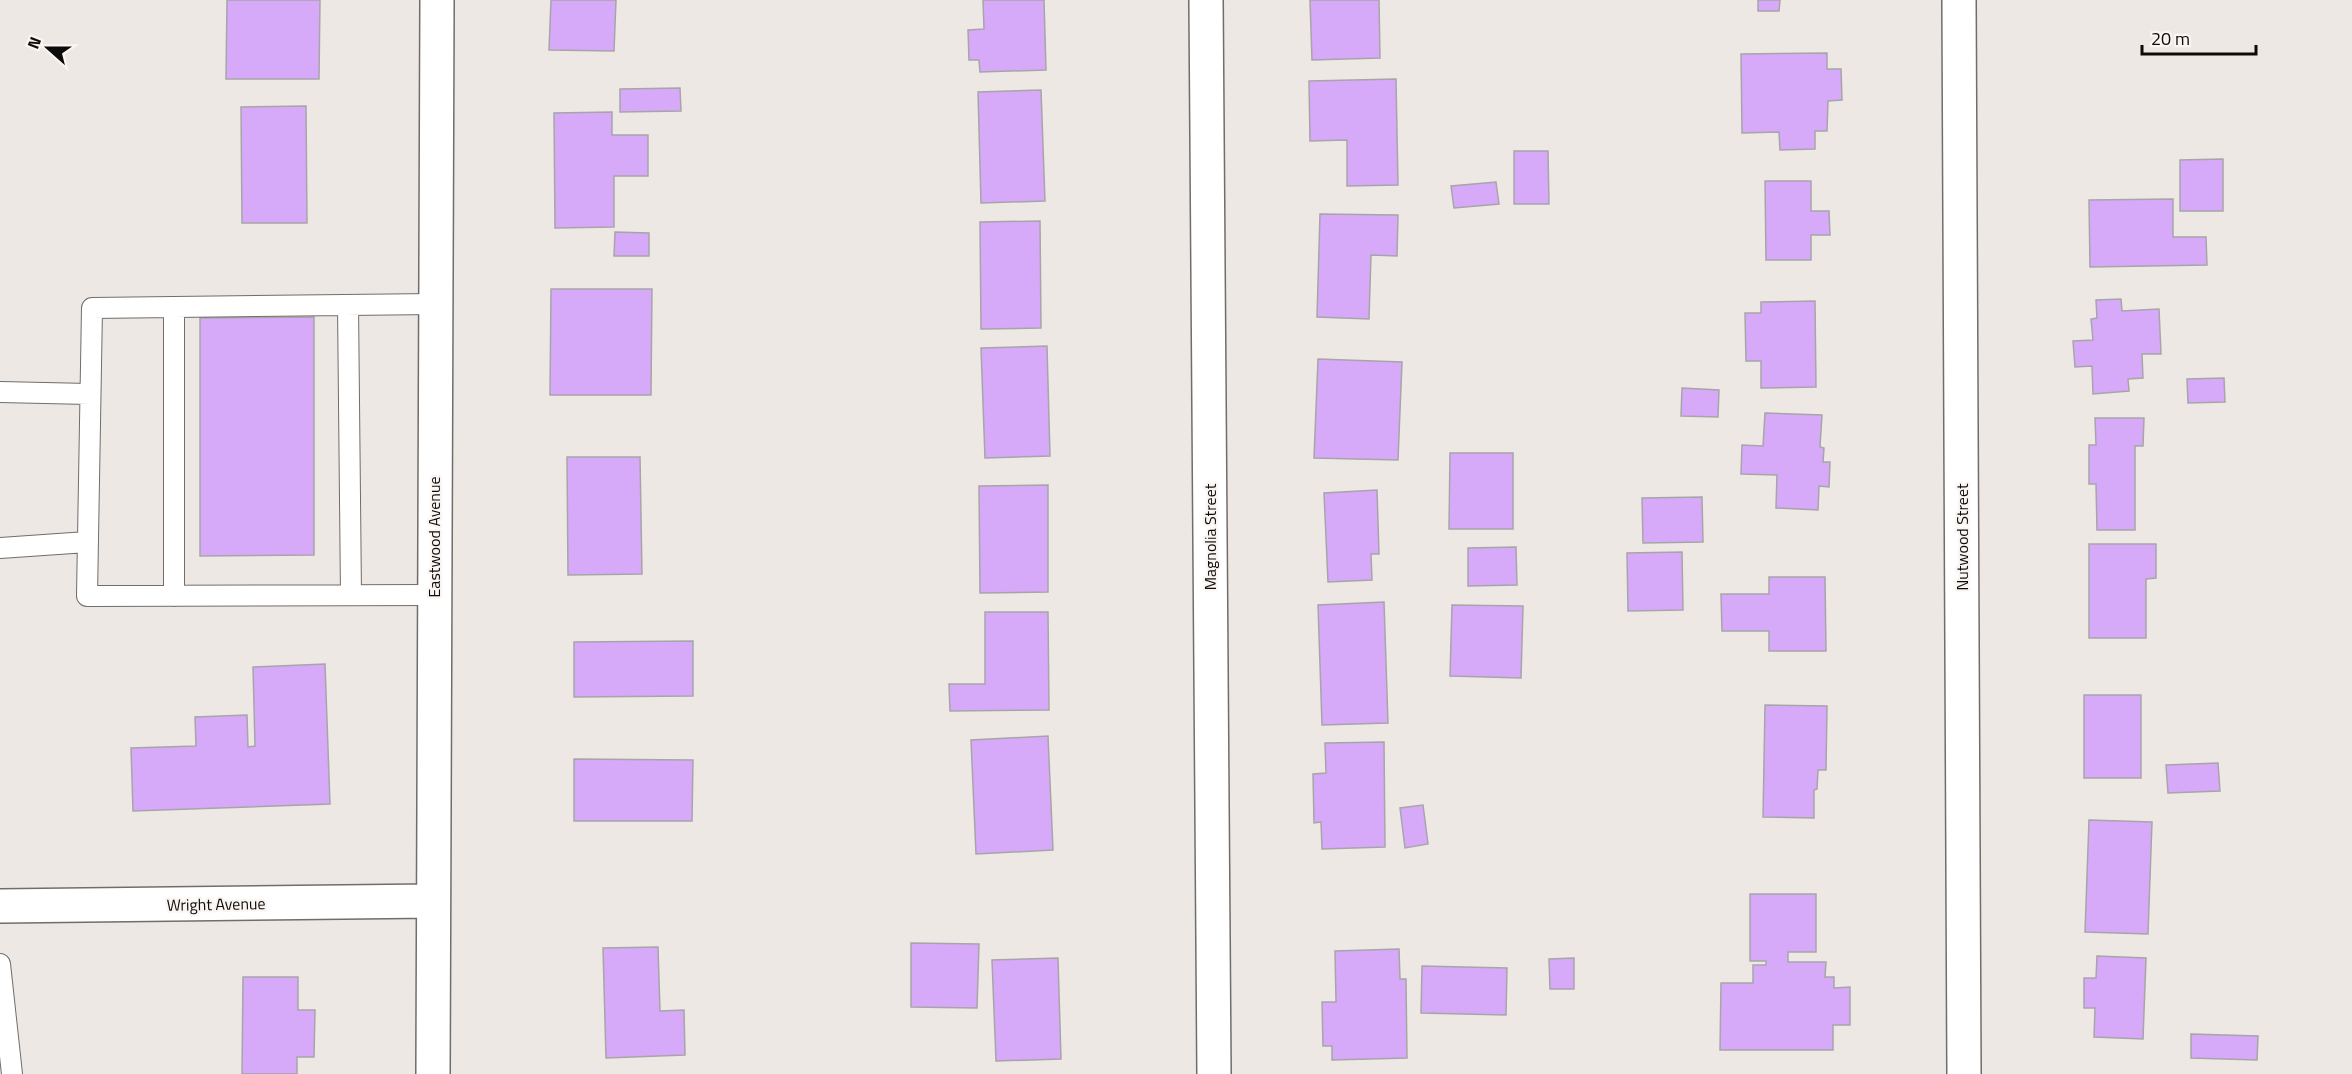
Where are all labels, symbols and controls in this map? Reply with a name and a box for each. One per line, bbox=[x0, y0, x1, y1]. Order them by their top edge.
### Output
north arrow bbox=[18, 18, 78, 78]
scale bar bbox=[2142, 18, 2256, 56]
text: 20 m bbox=[2151, 25, 2190, 52]
text: N bbox=[21, 33, 47, 52]
street label: Eastwood Avenue bbox=[422, 477, 446, 597]
street label: Magnolia Street bbox=[1198, 483, 1222, 590]
street label: Nutwood Street bbox=[1950, 483, 1974, 591]
street label: Wright Avenue bbox=[166, 891, 266, 917]

